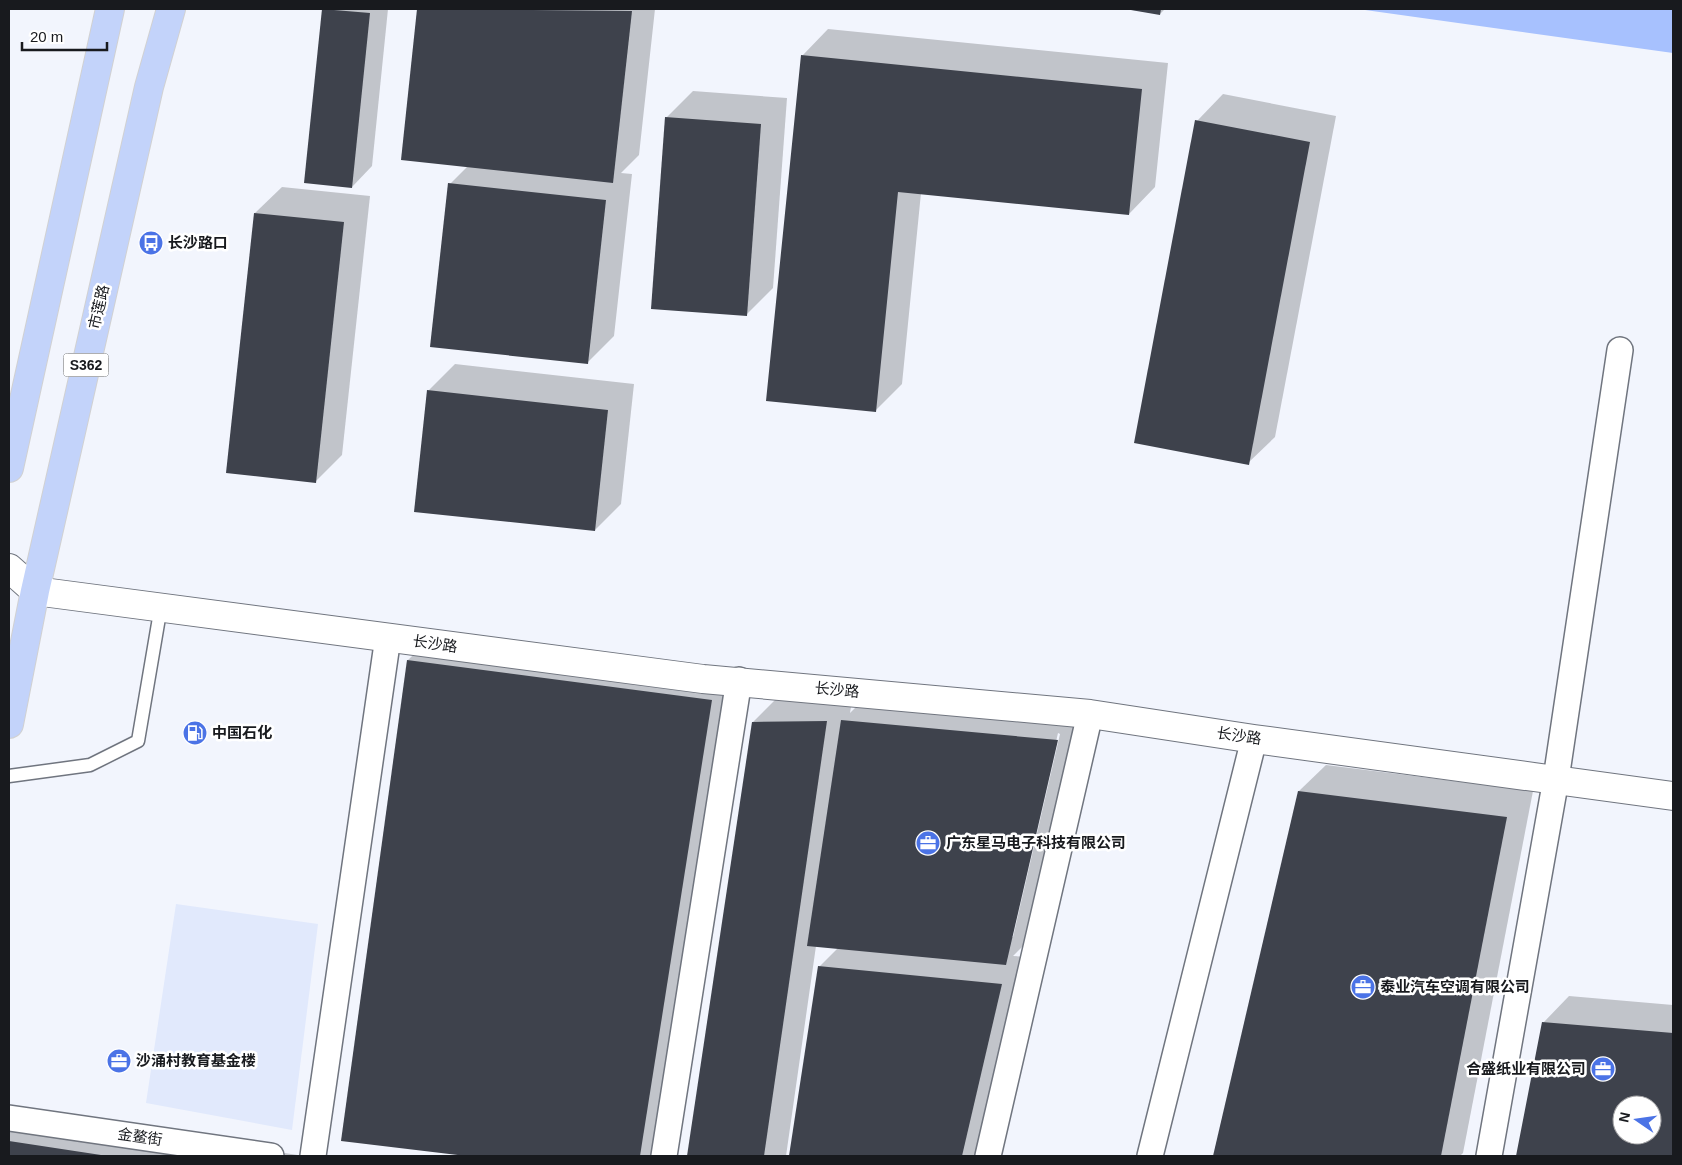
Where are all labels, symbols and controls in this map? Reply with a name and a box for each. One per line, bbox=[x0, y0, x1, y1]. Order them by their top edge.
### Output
scale bar bbox=[22, 20, 108, 52]
text: 20 m bbox=[30, 28, 63, 45]
bus stop icon: 长沙路口 bbox=[138, 230, 164, 256]
place label: 长沙路口 bbox=[168, 234, 228, 251]
street label: 市莲路 bbox=[85, 283, 112, 331]
road number: S362 bbox=[64, 354, 108, 376]
street label: 长沙路 bbox=[412, 632, 459, 655]
street label: 长沙路 bbox=[814, 679, 860, 700]
fuel station icon: 中国石化 bbox=[182, 720, 208, 746]
place label: 中国石化 bbox=[212, 724, 272, 741]
street label: 长沙路 bbox=[1216, 724, 1263, 747]
office icon: 广东星马电子科技有限公司 bbox=[915, 830, 941, 856]
place label: 广东星马电子科技有限公司 bbox=[946, 834, 1126, 851]
office icon: 泰业汽车空调有限公司 bbox=[1350, 974, 1376, 1000]
place label: 泰业汽车空调有限公司 bbox=[1380, 978, 1530, 995]
office icon: 沙涌村教育基金楼 bbox=[106, 1048, 132, 1074]
place label: 沙涌村教育基金楼 bbox=[136, 1052, 256, 1069]
office icon: 合盛纸业有限公司 bbox=[1590, 1056, 1616, 1082]
place label: 合盛纸业有限公司 bbox=[1466, 1060, 1586, 1077]
north arrow bbox=[1612, 1095, 1662, 1145]
text: N bbox=[1615, 1110, 1633, 1124]
street label: 金鳌街 bbox=[117, 1125, 164, 1148]

